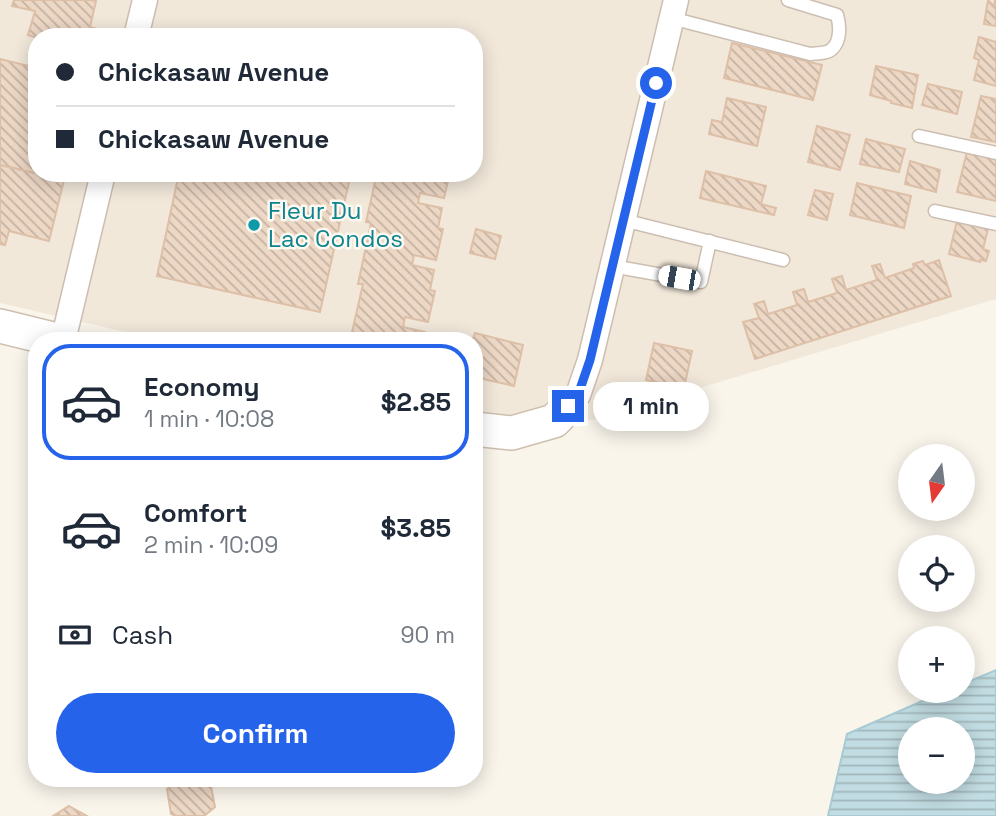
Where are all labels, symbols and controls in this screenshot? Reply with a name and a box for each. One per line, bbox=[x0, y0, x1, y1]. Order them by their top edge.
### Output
text: Chickasaw Avenue bbox=[98, 55, 329, 89]
route start bbox=[640, 67, 672, 99]
text: Chickasaw Avenue bbox=[98, 122, 329, 156]
place label: Fleur Du Lac Condos bbox=[268, 195, 403, 254]
marker: Fleur Du Lac Condos bbox=[246, 217, 262, 233]
car bbox=[657, 264, 702, 292]
text: Economy bbox=[144, 370, 260, 404]
icon: car bbox=[60, 371, 123, 434]
callout: 1 min bbox=[592, 382, 708, 430]
text: $2.85 bbox=[381, 385, 451, 419]
route end bbox=[552, 390, 584, 422]
text: 1 min bbox=[623, 391, 679, 421]
text: 1 min · 10:08 bbox=[144, 404, 274, 434]
north arrow bbox=[898, 444, 975, 522]
map controls bbox=[898, 444, 975, 794]
text: Comfort bbox=[144, 496, 247, 530]
icon: car bbox=[60, 497, 123, 560]
text: $3.85 bbox=[380, 511, 451, 545]
text: 2 min · 10:09 bbox=[144, 530, 278, 560]
button: locate bbox=[898, 535, 975, 612]
icon: cash bbox=[56, 616, 94, 654]
text: Cash bbox=[112, 618, 173, 652]
text: 90 m bbox=[400, 620, 455, 650]
button: + bbox=[898, 626, 975, 703]
button: Confirm bbox=[56, 693, 455, 773]
button: − bbox=[898, 717, 975, 794]

